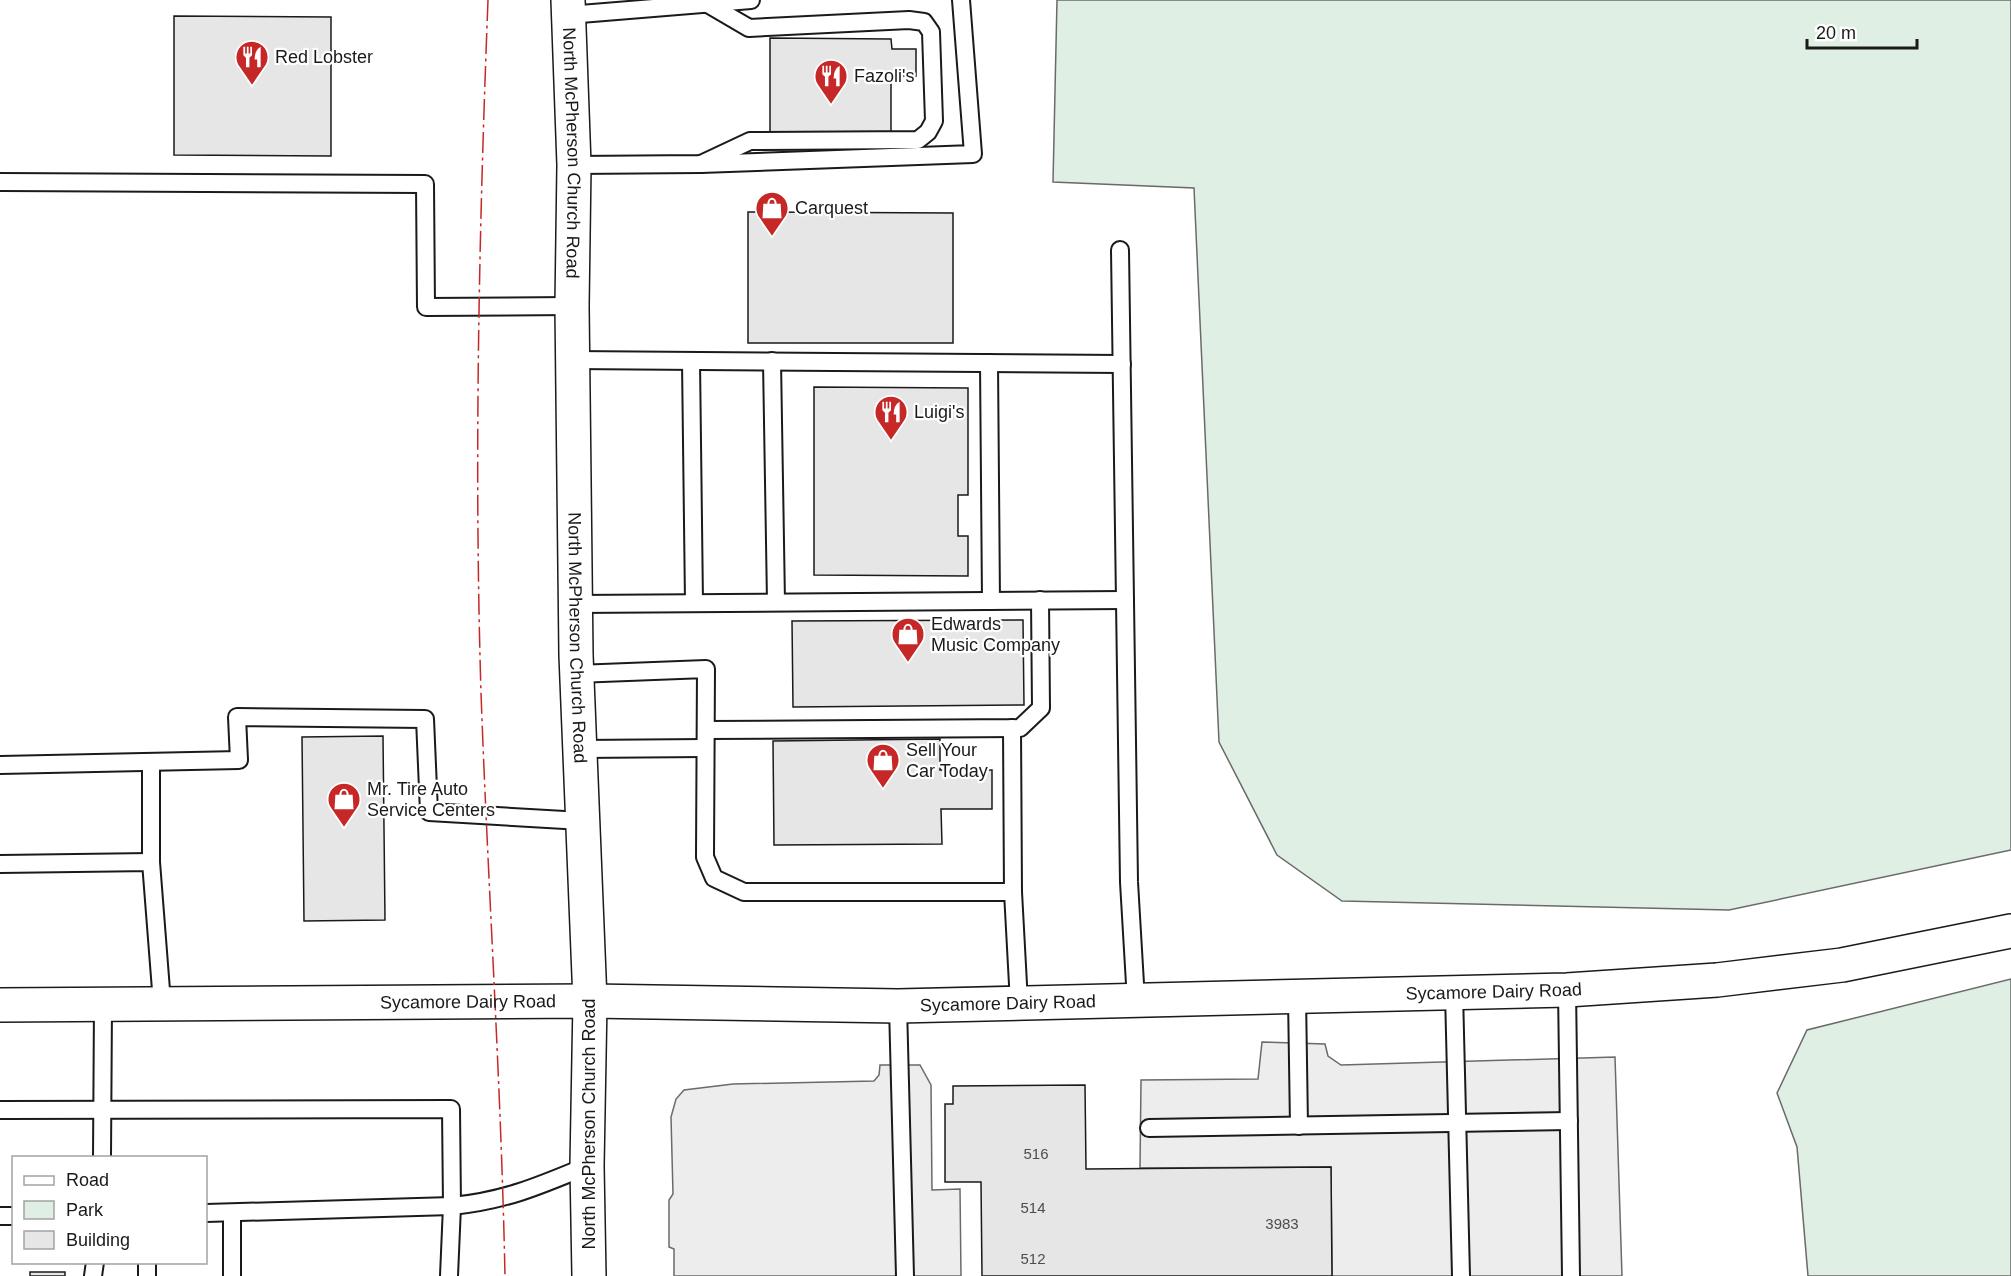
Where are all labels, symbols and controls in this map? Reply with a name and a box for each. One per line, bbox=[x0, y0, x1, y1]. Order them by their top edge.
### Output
scale bar bbox=[1807, 12, 1916, 50]
text: 20 m bbox=[1816, 23, 1856, 43]
street label: North McPherson Church Road bbox=[559, 27, 584, 279]
restaurant icon: Red Lobster bbox=[234, 39, 270, 86]
place label: Red Lobster bbox=[275, 47, 373, 67]
restaurant icon: Fazoli's bbox=[813, 58, 849, 105]
place label: Fazoli's bbox=[854, 66, 914, 86]
shop icon: Carquest bbox=[754, 190, 790, 237]
place label: Carquest bbox=[795, 198, 868, 218]
restaurant icon: Luigi's bbox=[873, 394, 909, 441]
place label: Luigi's bbox=[914, 402, 964, 422]
street label: North McPherson Church Road bbox=[564, 512, 590, 764]
place label: Edwards Music Company bbox=[931, 614, 1060, 655]
shop icon: Edwards Music Company bbox=[890, 616, 926, 663]
place label: Sell Your Car Today bbox=[906, 740, 988, 781]
shop icon: Sell Your Car Today bbox=[865, 742, 901, 789]
place label: Mr. Tire Auto Service Centers bbox=[367, 779, 495, 820]
shop icon: Mr. Tire Auto Service Centers bbox=[326, 781, 362, 828]
street label: Sycamore Dairy Road bbox=[1405, 979, 1582, 1004]
street label: Sycamore Dairy Road bbox=[380, 991, 556, 1012]
street label: Sycamore Dairy Road bbox=[920, 991, 1096, 1015]
street label: North McPherson Church Road bbox=[579, 998, 599, 1250]
house number: 516 bbox=[1023, 1145, 1049, 1162]
legend bbox=[12, 1156, 207, 1264]
text: Road bbox=[66, 1170, 109, 1190]
house number: 514 bbox=[1020, 1199, 1046, 1216]
text: Park bbox=[66, 1200, 104, 1220]
house number: 3983 bbox=[1265, 1215, 1299, 1232]
text: Building bbox=[66, 1230, 130, 1250]
house number: 512 bbox=[1020, 1250, 1046, 1267]

